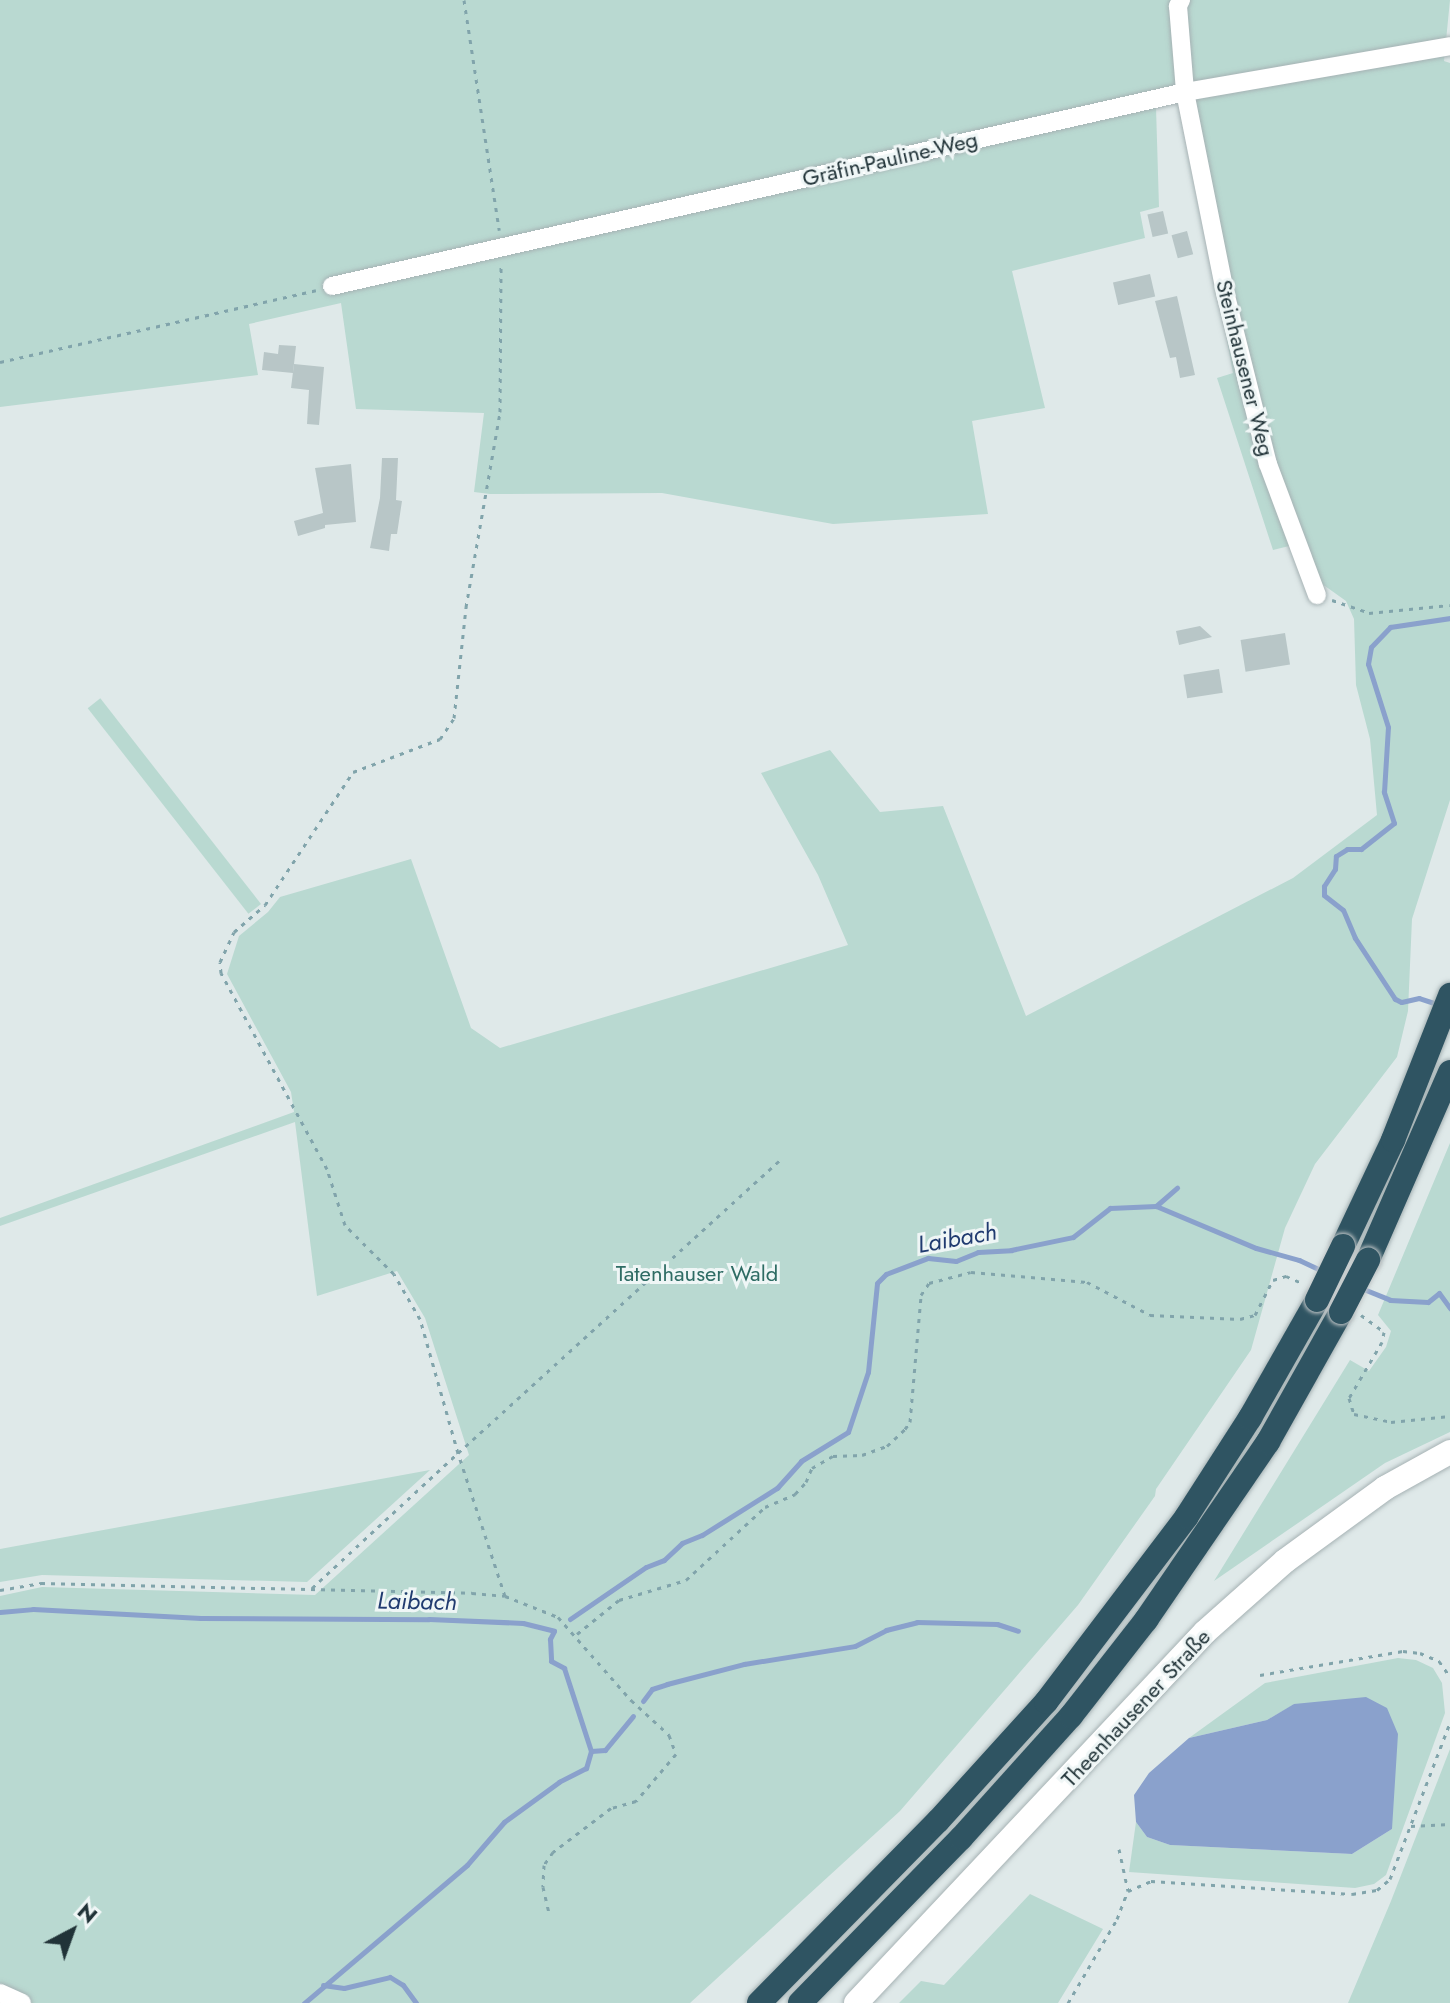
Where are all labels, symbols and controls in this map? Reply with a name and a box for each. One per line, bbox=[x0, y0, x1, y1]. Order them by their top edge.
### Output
street label: Gräfin-Pauline-Weg bbox=[800, 126, 980, 192]
street label: Steinhausener Weg bbox=[1210, 277, 1280, 459]
water label: Laibach bbox=[915, 1217, 999, 1259]
park label: Tatenhauser Wald bbox=[616, 1261, 778, 1287]
water label: Laibach bbox=[377, 1586, 457, 1616]
street label: Theenhausener Straße bbox=[1056, 1624, 1216, 1792]
north arrow bbox=[32, 1891, 112, 1971]
text: N bbox=[71, 1895, 105, 1931]

